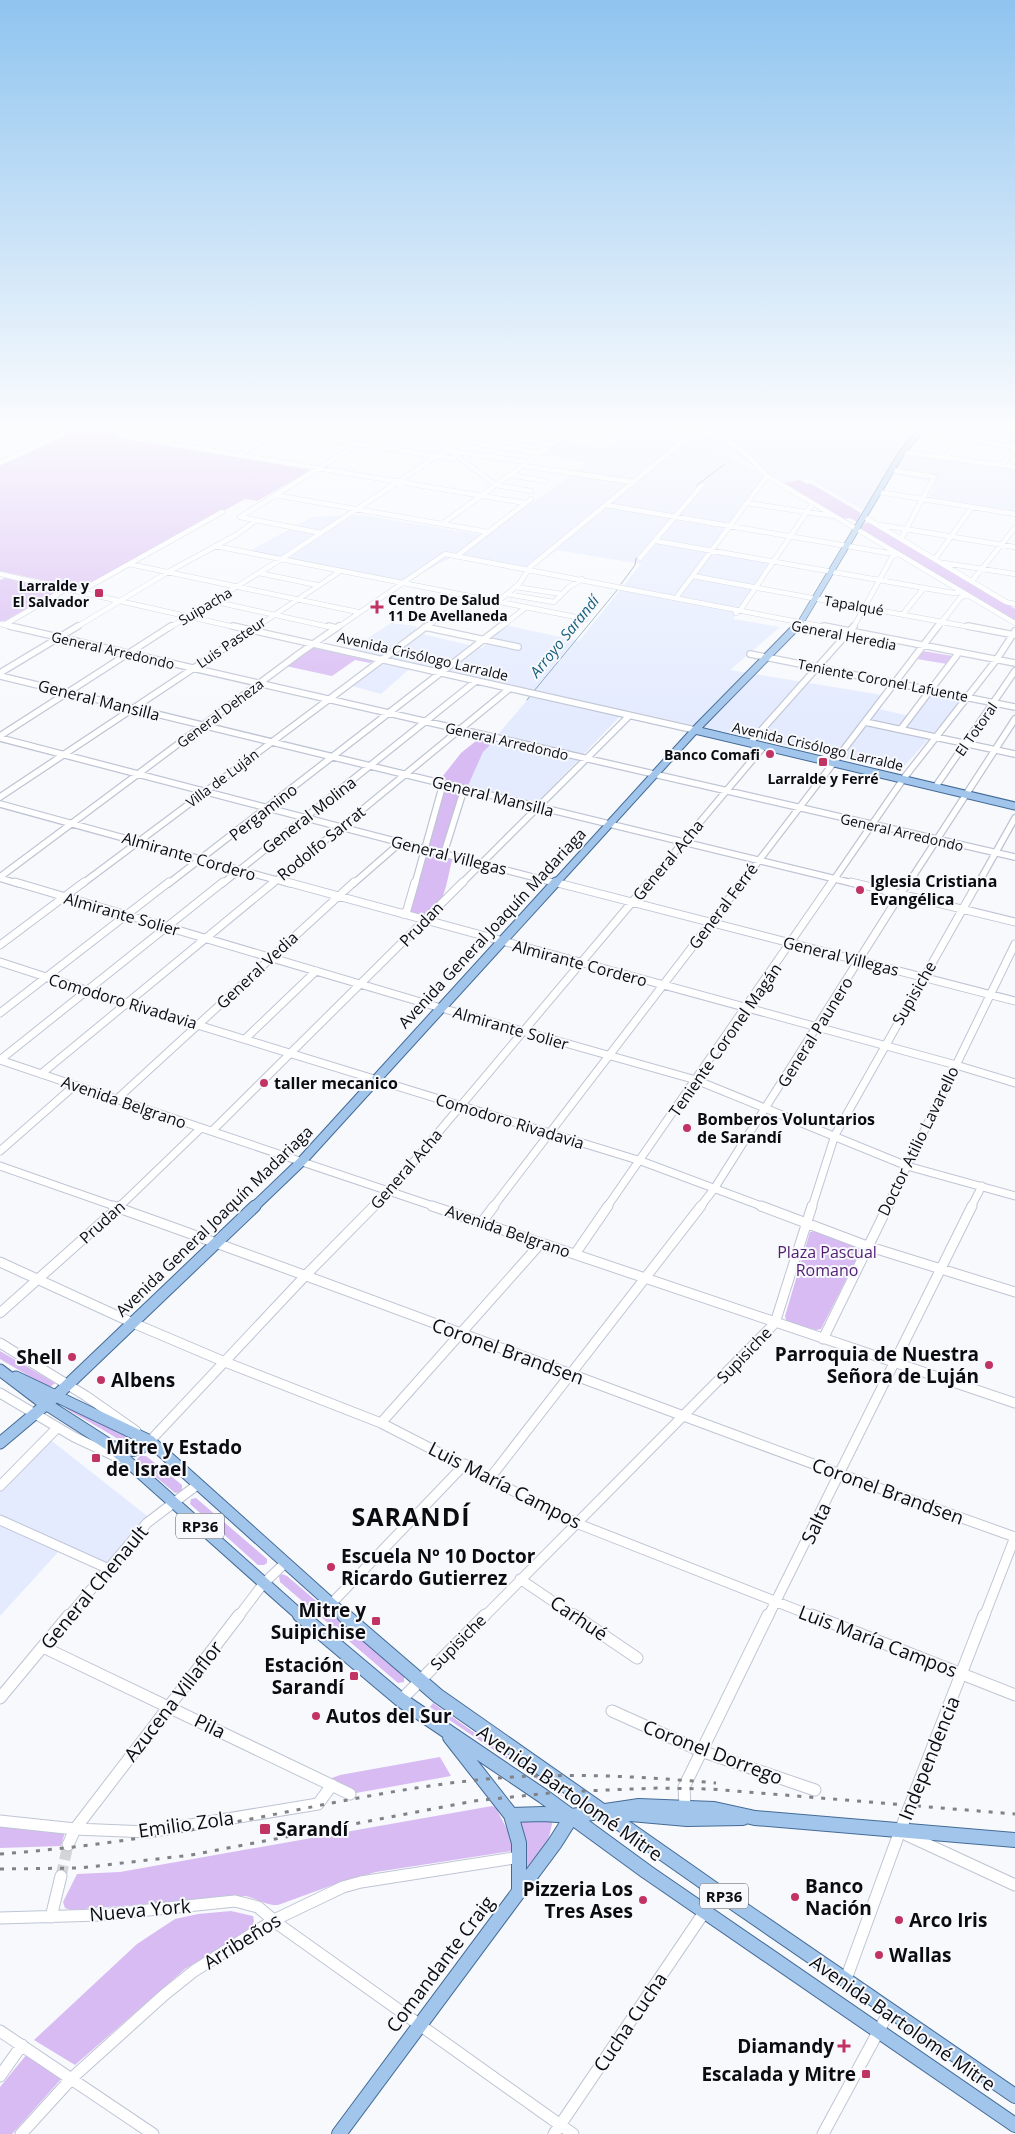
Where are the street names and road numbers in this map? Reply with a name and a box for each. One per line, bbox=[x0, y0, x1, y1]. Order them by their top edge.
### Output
street label: Suipacha bbox=[175, 583, 235, 629]
street label: Tapalqué bbox=[823, 590, 886, 620]
street label: Luis Pasteur bbox=[193, 612, 270, 672]
street label: General Heredia bbox=[790, 615, 898, 655]
street label: General Arredondo bbox=[50, 627, 176, 673]
street label: Avenida Crisólogo Larralde bbox=[336, 627, 510, 685]
street label: Teniente Coronel Lafuente bbox=[796, 654, 970, 706]
street label: General Mansilla bbox=[36, 674, 162, 726]
street label: General Deheza bbox=[173, 674, 267, 752]
street label: El Totoral bbox=[951, 698, 1001, 760]
street label: Avenida Crisólogo Larralde bbox=[731, 717, 905, 775]
street label: General Arredondo bbox=[444, 718, 570, 764]
street label: Villa de Luján bbox=[182, 744, 262, 812]
street label: General Mansilla bbox=[430, 770, 556, 822]
street label: General Molina bbox=[257, 771, 361, 859]
street label: Pergamino bbox=[224, 778, 302, 846]
street label: Rodolfo Sarrat bbox=[272, 800, 370, 885]
street label: General Arredondo bbox=[839, 809, 965, 855]
street label: General Acha bbox=[628, 815, 708, 905]
street label: Avenida General Joaquín Madariaga bbox=[393, 823, 591, 1033]
street label: Almirante Cordero bbox=[120, 826, 258, 886]
street label: General Villegas bbox=[389, 830, 509, 880]
street label: General Ferré bbox=[683, 858, 763, 953]
street label: Almirante Solier bbox=[62, 887, 183, 941]
street label: Prudan bbox=[394, 897, 448, 951]
street label: General Vedia bbox=[211, 926, 303, 1014]
street label: General Villegas bbox=[781, 931, 901, 981]
street label: Almirante Cordero bbox=[510, 934, 650, 992]
street label: Supisiche bbox=[887, 957, 941, 1029]
street label: Teniente Coronel Magán bbox=[664, 959, 786, 1121]
street label: Comodoro Rivadavia bbox=[46, 968, 200, 1034]
street label: General Paunero bbox=[772, 973, 858, 1091]
street label: Almirante Solier bbox=[451, 1001, 572, 1055]
street label: Doctor Atilio Lavarello bbox=[872, 1062, 964, 1220]
street label: Avenida Belgrano bbox=[59, 1070, 189, 1134]
street label: Comodoro Rivadavia bbox=[433, 1088, 587, 1154]
street label: Avenida General Joaquín Madariaga bbox=[111, 1121, 317, 1321]
street label: General Acha bbox=[365, 1124, 447, 1214]
street label: Prudan bbox=[74, 1196, 130, 1248]
street label: Avenida Belgrano bbox=[443, 1199, 573, 1263]
street label: Coronel Brandsen bbox=[428, 1311, 588, 1391]
street label: Supisiche bbox=[712, 1322, 776, 1388]
street label: Luis María Campos bbox=[424, 1435, 586, 1535]
street label: Coronel Brandsen bbox=[808, 1451, 968, 1531]
street label: Salta bbox=[795, 1498, 837, 1548]
road number: RP36 bbox=[176, 1514, 224, 1538]
street label: General Chenault bbox=[34, 1519, 154, 1655]
street label: Carhué bbox=[545, 1589, 613, 1647]
street label: Luis María Campos bbox=[795, 1599, 961, 1683]
street label: Supisiche bbox=[425, 1609, 491, 1675]
street label: Azucena Villaflor bbox=[118, 1635, 228, 1767]
street label: Independencia bbox=[892, 1692, 966, 1824]
street label: Pila bbox=[190, 1707, 230, 1745]
street label: Coronel Dorrego bbox=[639, 1713, 787, 1791]
street label: Avenida Bartolomé Mitre bbox=[472, 1719, 668, 1867]
street label: Emilio Zola bbox=[136, 1804, 236, 1844]
road number: RP36 bbox=[700, 1884, 748, 1908]
street label: Comandante Craig bbox=[380, 1890, 500, 2038]
street label: Nueva York bbox=[88, 1893, 192, 1927]
street label: Arribeños bbox=[198, 1907, 286, 1975]
street label: Avenida Bartolomé Mitre bbox=[805, 1949, 1001, 2097]
street label: Cucha Cucha bbox=[587, 1967, 673, 2077]

